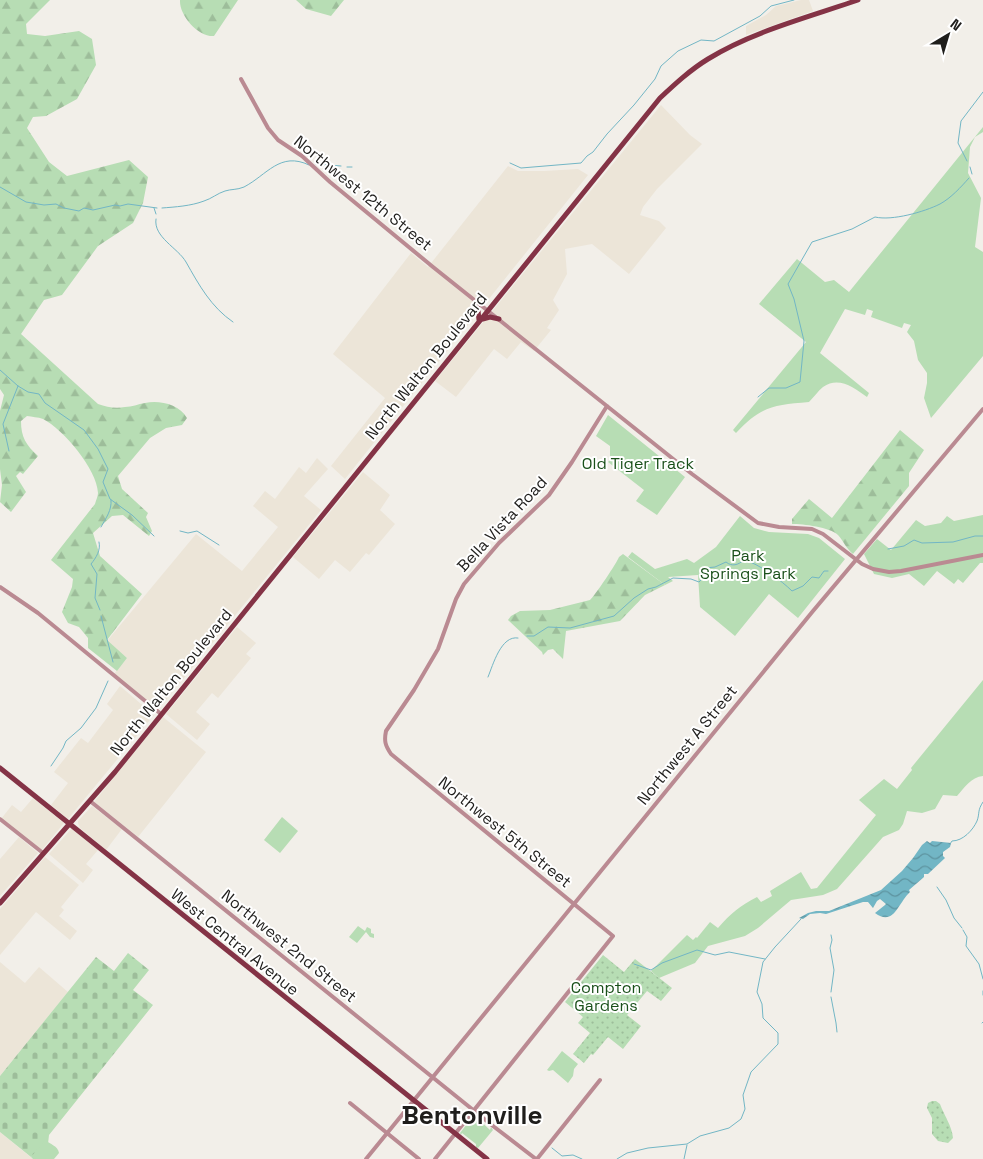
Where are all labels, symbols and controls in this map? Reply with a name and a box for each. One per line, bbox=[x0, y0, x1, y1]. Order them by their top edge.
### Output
north arrow bbox=[923, 10, 973, 60]
text: N bbox=[947, 15, 965, 35]
street label: Northwest 12th Street bbox=[290, 131, 436, 255]
street label: North Walton Boulevard bbox=[360, 288, 492, 444]
park label: Old Tiger Track bbox=[582, 453, 695, 474]
street label: Bella Vista Road bbox=[452, 472, 552, 576]
park label: Park Springs Park bbox=[700, 545, 796, 584]
street label: North Walton Boulevard bbox=[105, 604, 237, 760]
street label: Northwest A Street bbox=[632, 681, 742, 809]
street label: Northwest 5th Street bbox=[434, 772, 576, 892]
street label: West Central Avenue bbox=[167, 884, 303, 1000]
street label: Northwest 2nd Street bbox=[217, 885, 361, 1007]
park label: Compton Gardens bbox=[571, 977, 641, 1016]
district label: Bentonville bbox=[402, 1098, 542, 1132]

